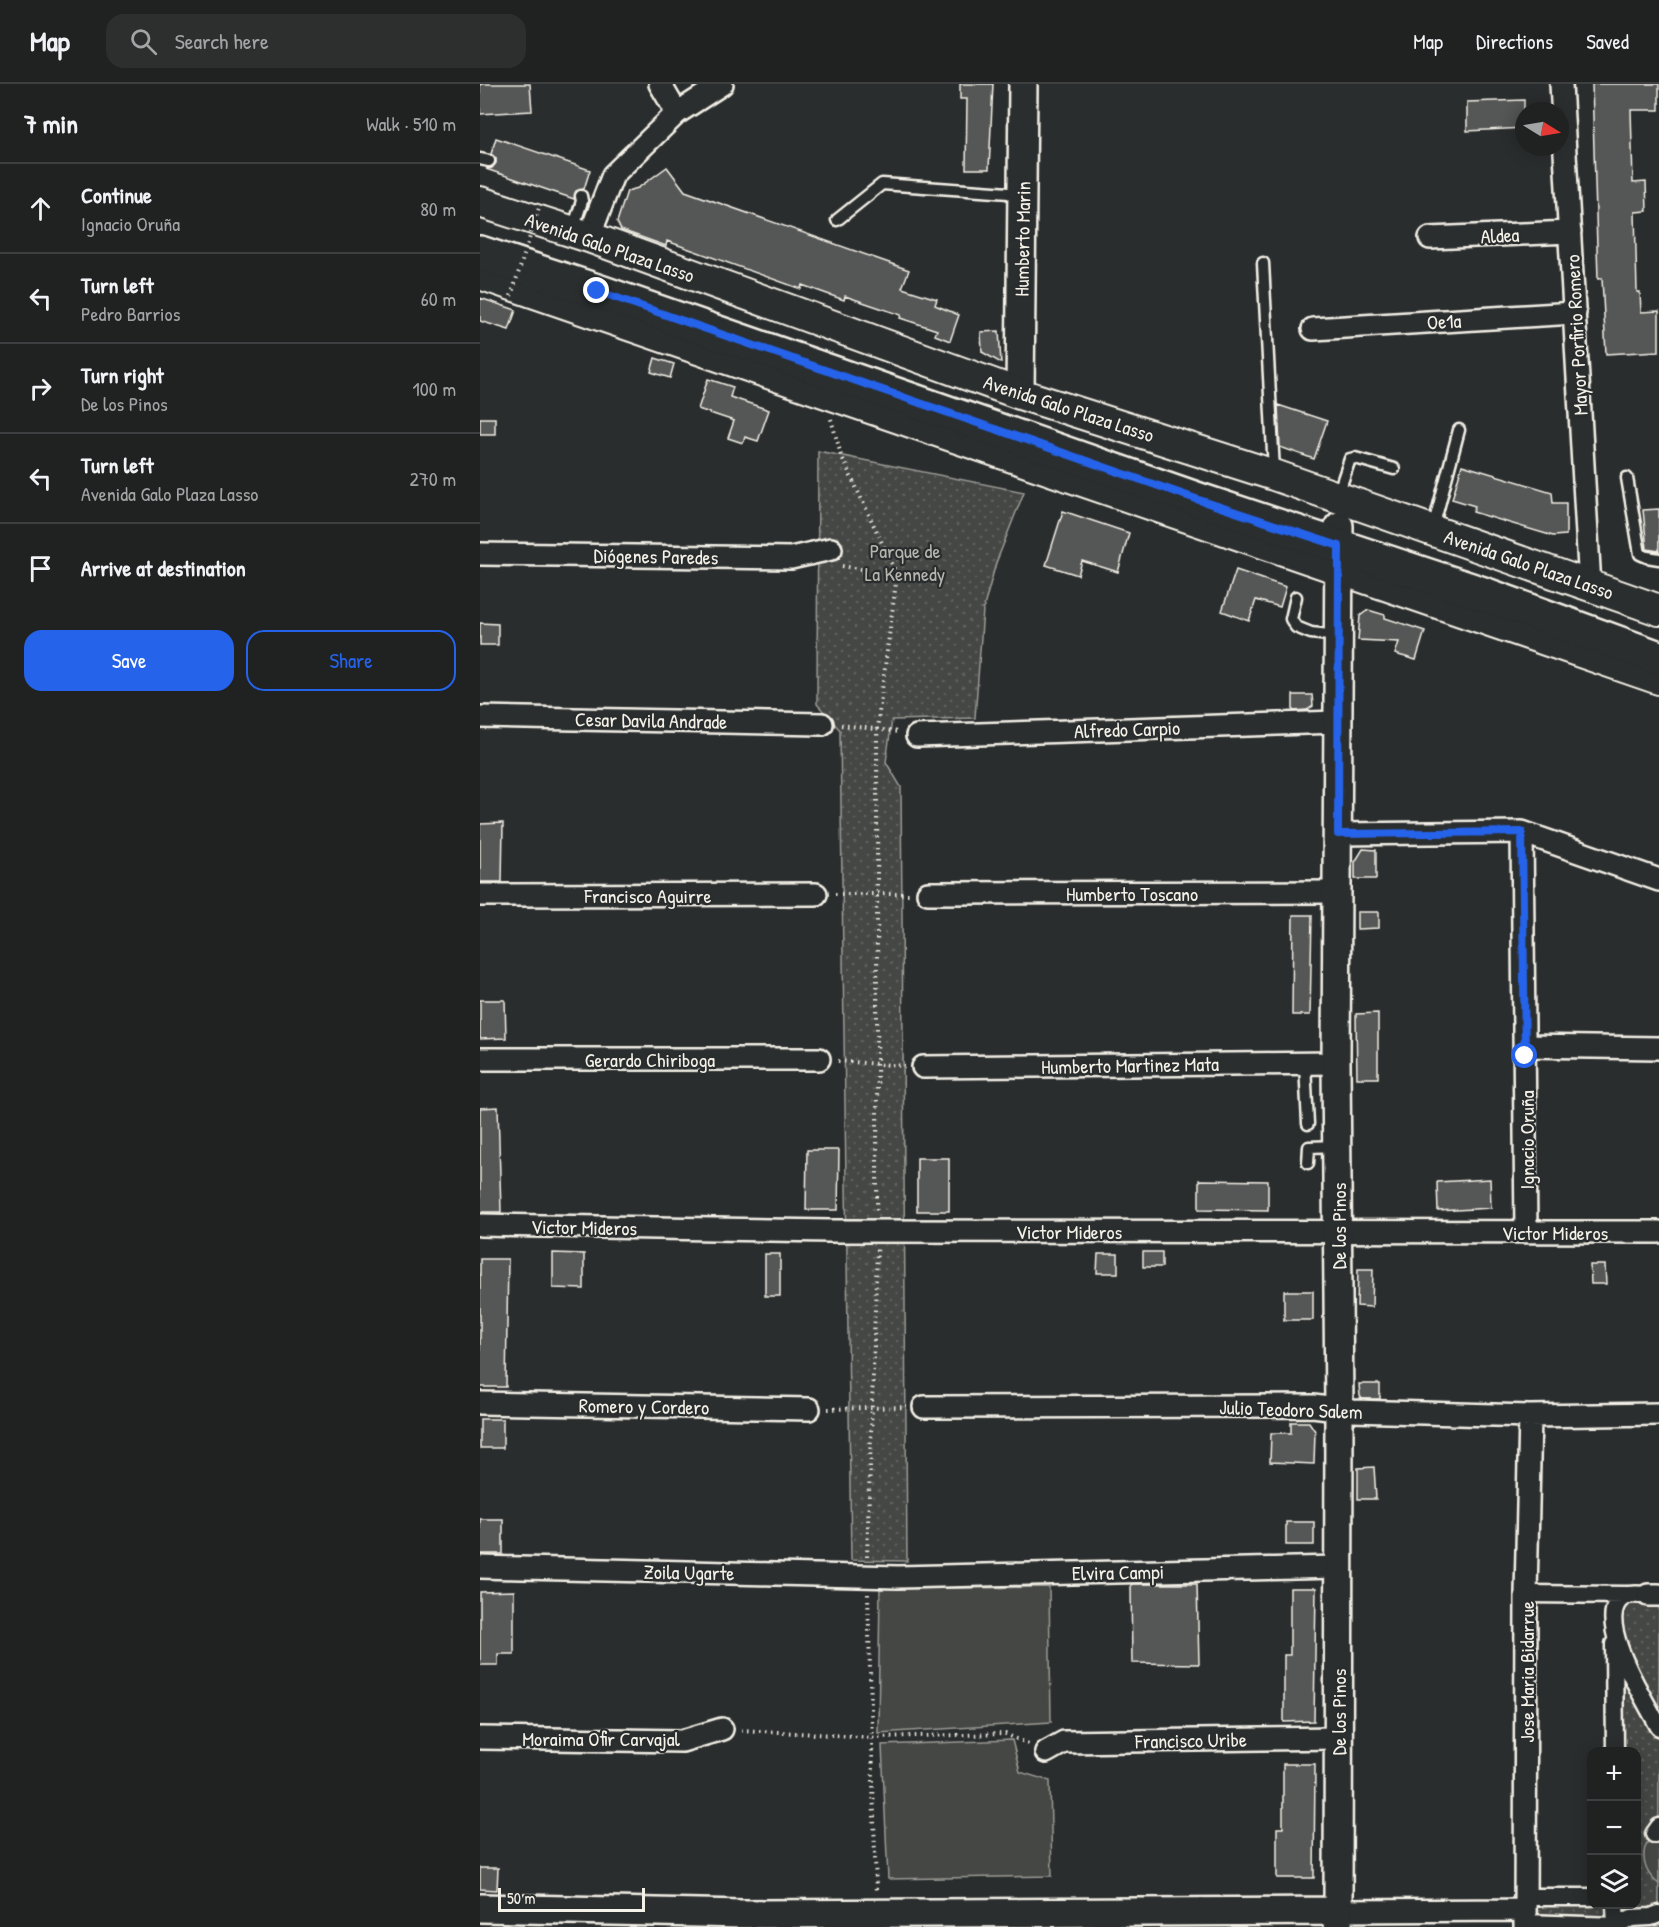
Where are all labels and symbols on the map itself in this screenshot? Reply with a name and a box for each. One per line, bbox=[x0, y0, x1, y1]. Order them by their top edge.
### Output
north arrow bbox=[1515, 102, 1569, 156]
street label: Humberto Marin bbox=[1007, 181, 1037, 297]
street label: Avenida Galo Plaza Lasso bbox=[522, 205, 698, 289]
street label: Aldea bbox=[1480, 220, 1520, 249]
street label: Mayor Porfirio Romero bbox=[1558, 254, 1594, 416]
route end bbox=[583, 277, 609, 303]
street label: Oe1a bbox=[1426, 307, 1462, 335]
street label: Avenida Galo Plaza Lasso bbox=[980, 368, 1158, 448]
street label: Avenida Galo Plaza Lasso bbox=[1441, 522, 1617, 606]
park label: Parque de La Kennedy bbox=[865, 537, 945, 587]
street label: Diógenes Paredes bbox=[593, 541, 719, 571]
street label: Cesar Davila Andrade bbox=[575, 705, 727, 735]
street label: Alfredo Carpio bbox=[1074, 714, 1180, 744]
street label: Humberto Toscano bbox=[1066, 880, 1198, 907]
street label: Francisco Aguirre bbox=[584, 882, 712, 909]
route start bbox=[1511, 1042, 1537, 1068]
street label: Gerardo Chiriboga bbox=[585, 1046, 715, 1073]
street label: Humberto Martinez Mata bbox=[1041, 1050, 1219, 1080]
street label: Ignacio Oruña bbox=[1513, 1090, 1540, 1190]
street label: De los Pinos bbox=[1325, 1182, 1352, 1269]
street label: Victor Mideros bbox=[531, 1213, 638, 1241]
street label: Victor Mideros bbox=[1016, 1218, 1122, 1245]
street label: Victor Mideros bbox=[1502, 1219, 1608, 1246]
street label: Romero y Cordero bbox=[579, 1391, 709, 1421]
street label: Julio Teodoro Salem bbox=[1219, 1393, 1363, 1425]
street label: Zoila Ugarte bbox=[643, 1558, 735, 1586]
street label: Elvira Campi bbox=[1072, 1558, 1164, 1586]
street label: Jose Maria Bidarrue bbox=[1513, 1601, 1540, 1743]
street label: De los Pinos bbox=[1325, 1668, 1352, 1755]
street label: Moraima Ofir Carvajal bbox=[522, 1725, 680, 1752]
street label: Francisco Uribe bbox=[1134, 1726, 1247, 1754]
scale bar bbox=[498, 1885, 645, 1912]

